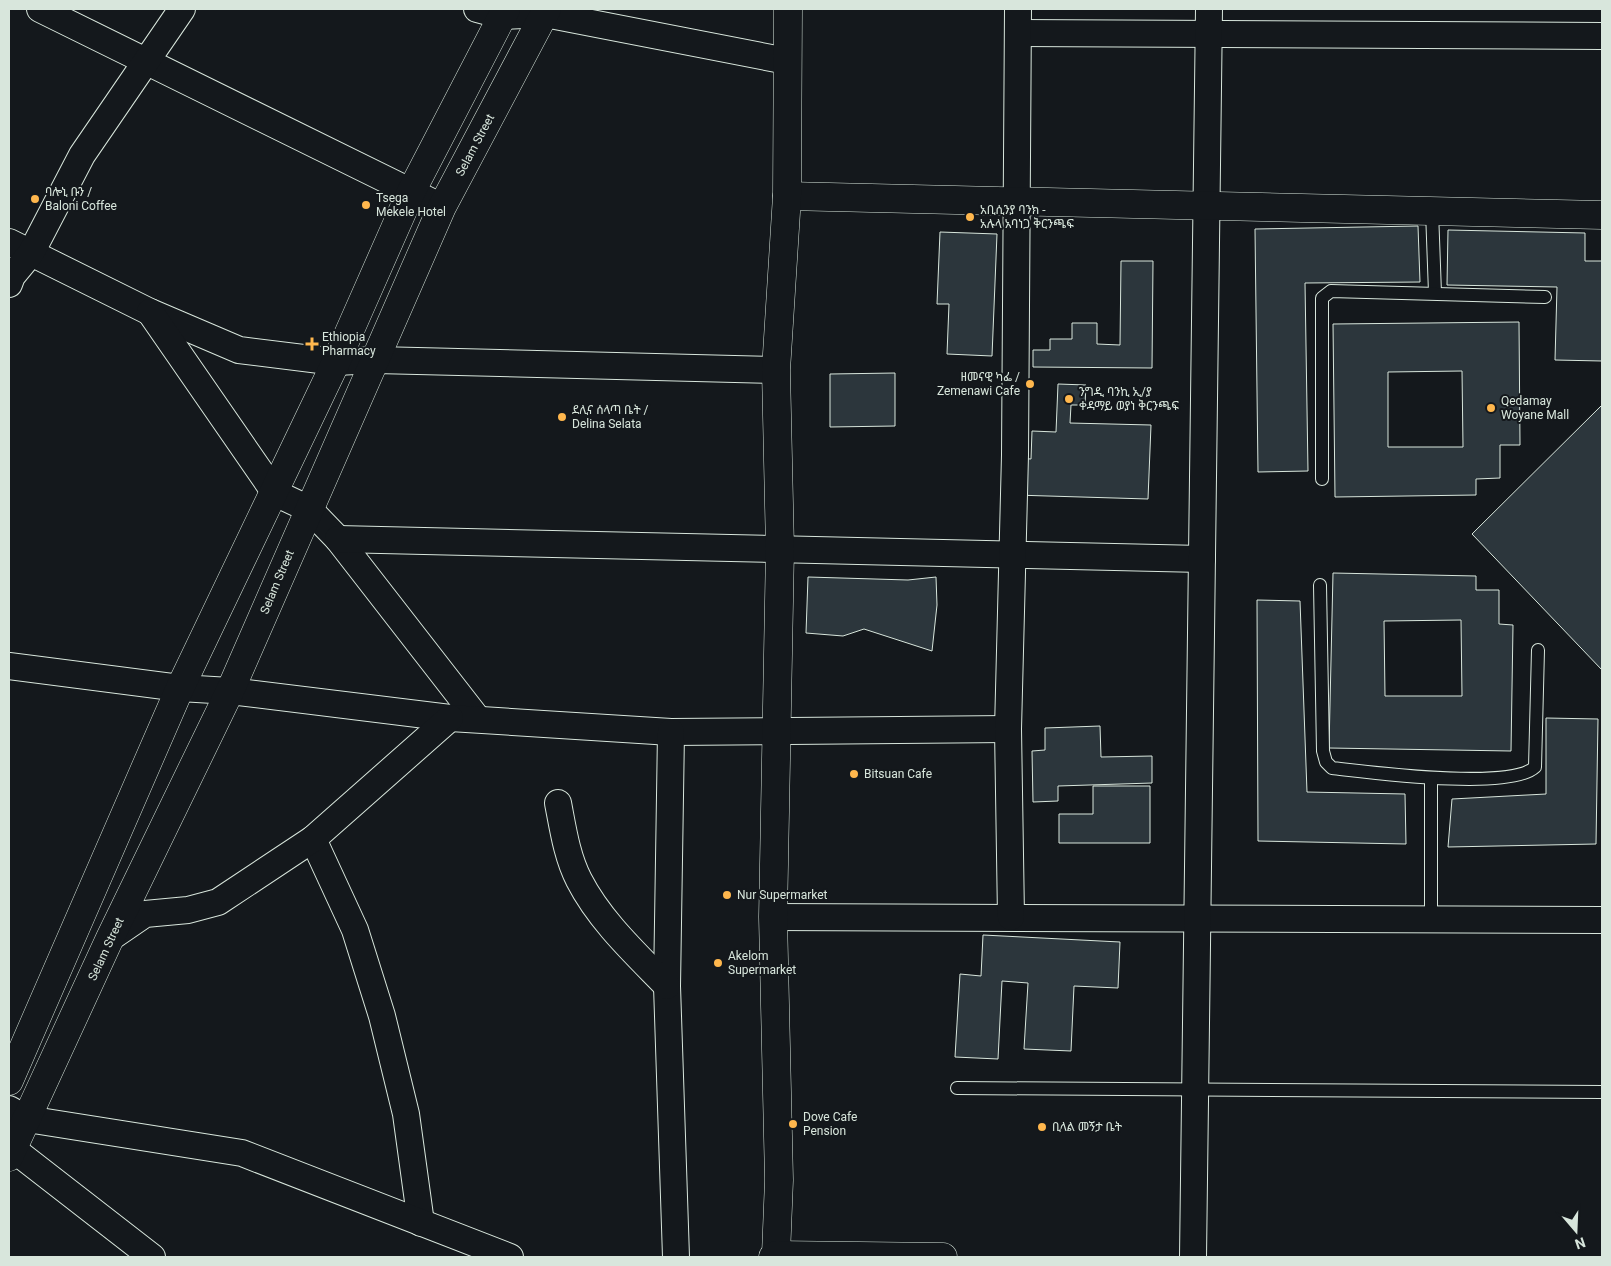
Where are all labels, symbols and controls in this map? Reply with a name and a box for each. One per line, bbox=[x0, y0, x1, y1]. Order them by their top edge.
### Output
street label: Selam Street bbox=[453, 112, 497, 178]
place label: ባሎኒ ቡን / Baloni Coffee bbox=[45, 185, 117, 213]
place label: Tsega Mekele Hotel bbox=[376, 191, 446, 219]
marker: ባሎኒ ቡን / Baloni Coffee bbox=[29, 193, 41, 205]
marker: Tsega Mekele Hotel bbox=[360, 199, 372, 211]
place label: አቢሲንያ ባንክ - አሉላ አባነጋ ቅርንጫፍ bbox=[980, 203, 1074, 231]
marker: አቢሲንያ ባንክ - አሉላ አባነጋ ቅርንጫፍ bbox=[964, 211, 976, 223]
place label: Ethiopia Pharmacy bbox=[322, 330, 376, 358]
marker: Ethiopia Pharmacy bbox=[306, 338, 318, 350]
place label: ዘመናዊ ካፌ / Zemenawi Cafe bbox=[937, 370, 1020, 398]
marker: ዘመናዊ ካፌ / Zemenawi Cafe bbox=[1024, 378, 1036, 390]
place label: ንግዲ ባንኪ ኢ/ያ ቀዳማይ ወያነ ቅርንጫፍ bbox=[1079, 385, 1179, 413]
marker: ንግዲ ባንኪ ኢ/ያ ቀዳማይ ወያነ ቅርንጫፍ bbox=[1063, 393, 1075, 405]
place label: Qedamay Woyane Mall bbox=[1501, 394, 1569, 422]
marker: Qedamay Woyane Mall bbox=[1485, 402, 1497, 414]
place label: ደሊና ሰላጣ ቤት / Delina Selata bbox=[572, 403, 649, 431]
marker: ደሊና ሰላጣ ቤት / Delina Selata bbox=[556, 411, 568, 423]
street label: Selam Street bbox=[257, 548, 297, 616]
place label: Bitsuan Cafe bbox=[864, 767, 932, 781]
marker: Bitsuan Cafe bbox=[848, 768, 860, 780]
place label: Nur Supermarket bbox=[737, 888, 828, 902]
marker: Nur Supermarket bbox=[721, 889, 733, 901]
street label: Selam Street bbox=[85, 915, 127, 983]
place label: Akelom Supermarket bbox=[728, 949, 796, 977]
marker: Akelom Supermarket bbox=[712, 957, 724, 969]
place label: Dove Cafe Pension bbox=[803, 1110, 857, 1138]
marker: Dove Cafe Pension bbox=[787, 1118, 799, 1130]
place label: ቢላል መኝታ ቤት bbox=[1052, 1120, 1123, 1134]
marker: ቢላል መኝታ ቤት bbox=[1036, 1121, 1048, 1133]
north arrow bbox=[1551, 1206, 1601, 1256]
text: N bbox=[1573, 1234, 1588, 1252]

